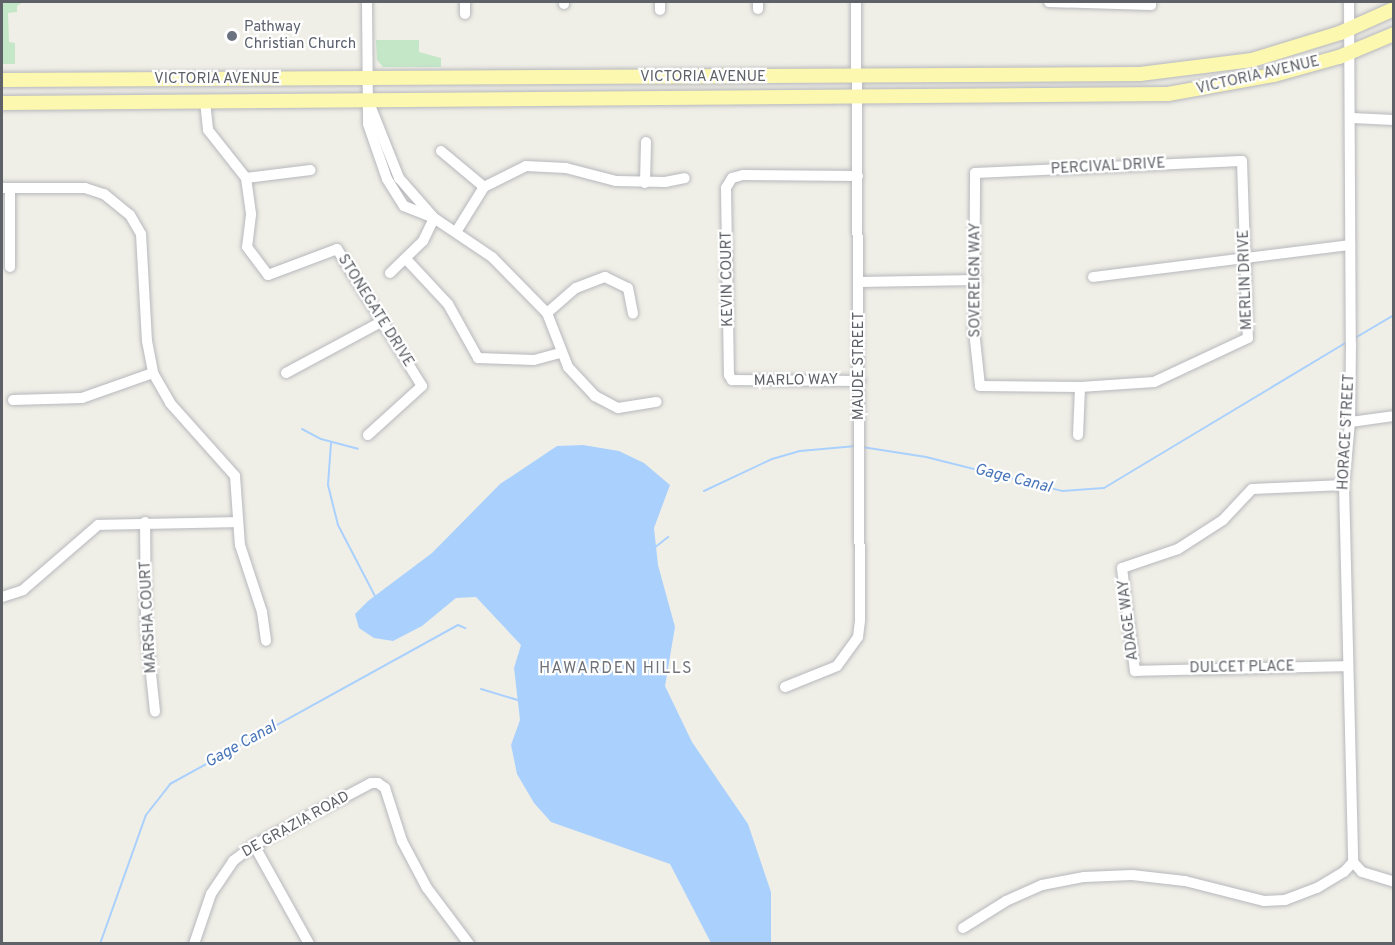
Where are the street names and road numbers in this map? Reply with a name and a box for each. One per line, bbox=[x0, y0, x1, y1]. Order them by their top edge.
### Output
street label: VICTORIA AVENUE bbox=[1194, 53, 1322, 99]
street label: VICTORIA AVENUE bbox=[639, 69, 767, 87]
street label: VICTORIA AVENUE bbox=[153, 71, 281, 89]
street label: PERCIVAL DRIVE bbox=[1050, 155, 1166, 179]
street label: SOVEREIGN WAY bbox=[967, 222, 985, 338]
street label: MERLIN DRIVE bbox=[1235, 230, 1257, 330]
street label: KEVIN COURT bbox=[718, 231, 738, 327]
street label: STONEGATE DRIVE bbox=[333, 251, 417, 371]
street label: MAUDE STREET bbox=[851, 312, 869, 420]
street label: MARLO WAY bbox=[753, 371, 839, 391]
street label: HORACE STREET bbox=[1335, 373, 1359, 491]
street label: MARSHA COURT bbox=[137, 560, 161, 674]
street label: ADAGE WAY bbox=[1115, 578, 1143, 662]
street label: DULCET PLACE bbox=[1189, 658, 1295, 678]
street label: DE GRAZIA ROAD bbox=[239, 788, 353, 862]

